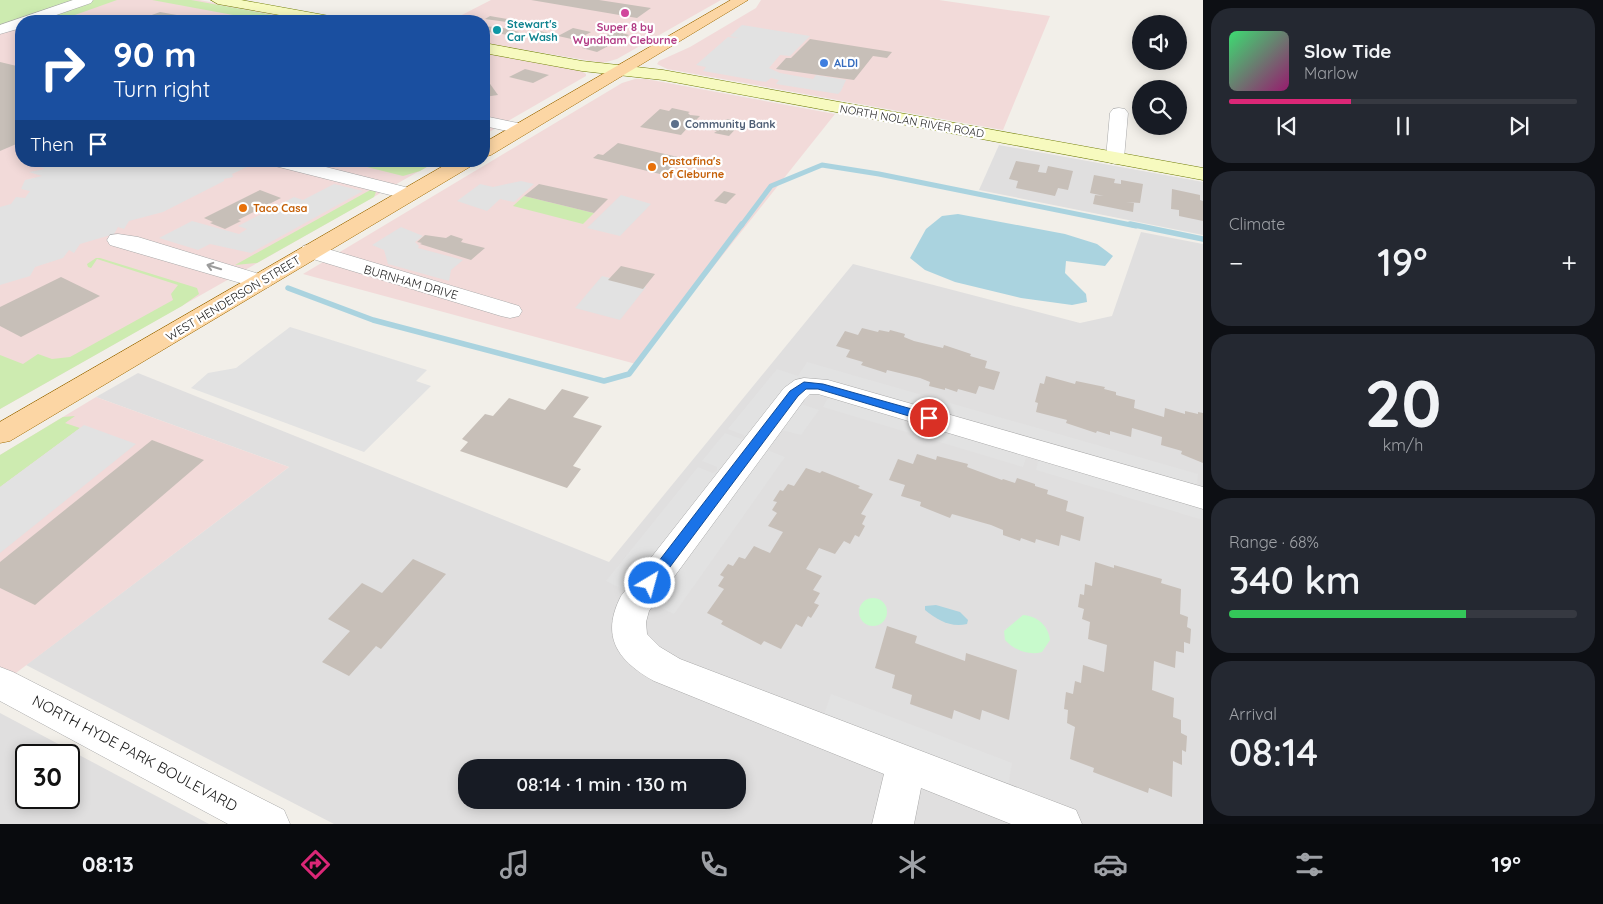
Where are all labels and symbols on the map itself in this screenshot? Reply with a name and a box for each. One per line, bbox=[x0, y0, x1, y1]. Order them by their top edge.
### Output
marker: Super 8 by Wyndham Cleburne bbox=[619, 7, 631, 19]
place label: Stewart's Car Wash bbox=[507, 17, 558, 44]
place label: Super 8 by Wyndham Cleburne bbox=[573, 20, 678, 47]
marker: Stewart's Car Wash bbox=[491, 24, 503, 36]
place label: ALDI bbox=[834, 56, 858, 70]
marker: ALDI bbox=[818, 57, 830, 69]
street label: NORTH NOLAN RIVER ROAD bbox=[839, 101, 985, 141]
place label: Community Bank bbox=[685, 117, 776, 131]
marker: Community Bank bbox=[669, 118, 681, 130]
place label: Pastafina's of Cleburne bbox=[662, 154, 725, 181]
marker: Pastafina's of Cleburne bbox=[646, 161, 658, 173]
place label: Taco Casa bbox=[253, 201, 308, 215]
marker: Taco Casa bbox=[237, 202, 249, 214]
street label: WEST HENDERSON STREET bbox=[163, 252, 303, 344]
street label: BURNHAM DRIVE bbox=[362, 261, 460, 303]
one-way arrow bbox=[206, 262, 222, 272]
pin bbox=[908, 397, 950, 439]
position arrow bbox=[623, 556, 675, 608]
street label: NORTH HYDE PARK BOULEVARD bbox=[29, 691, 241, 815]
speed limit sign: 30 bbox=[15, 744, 80, 809]

